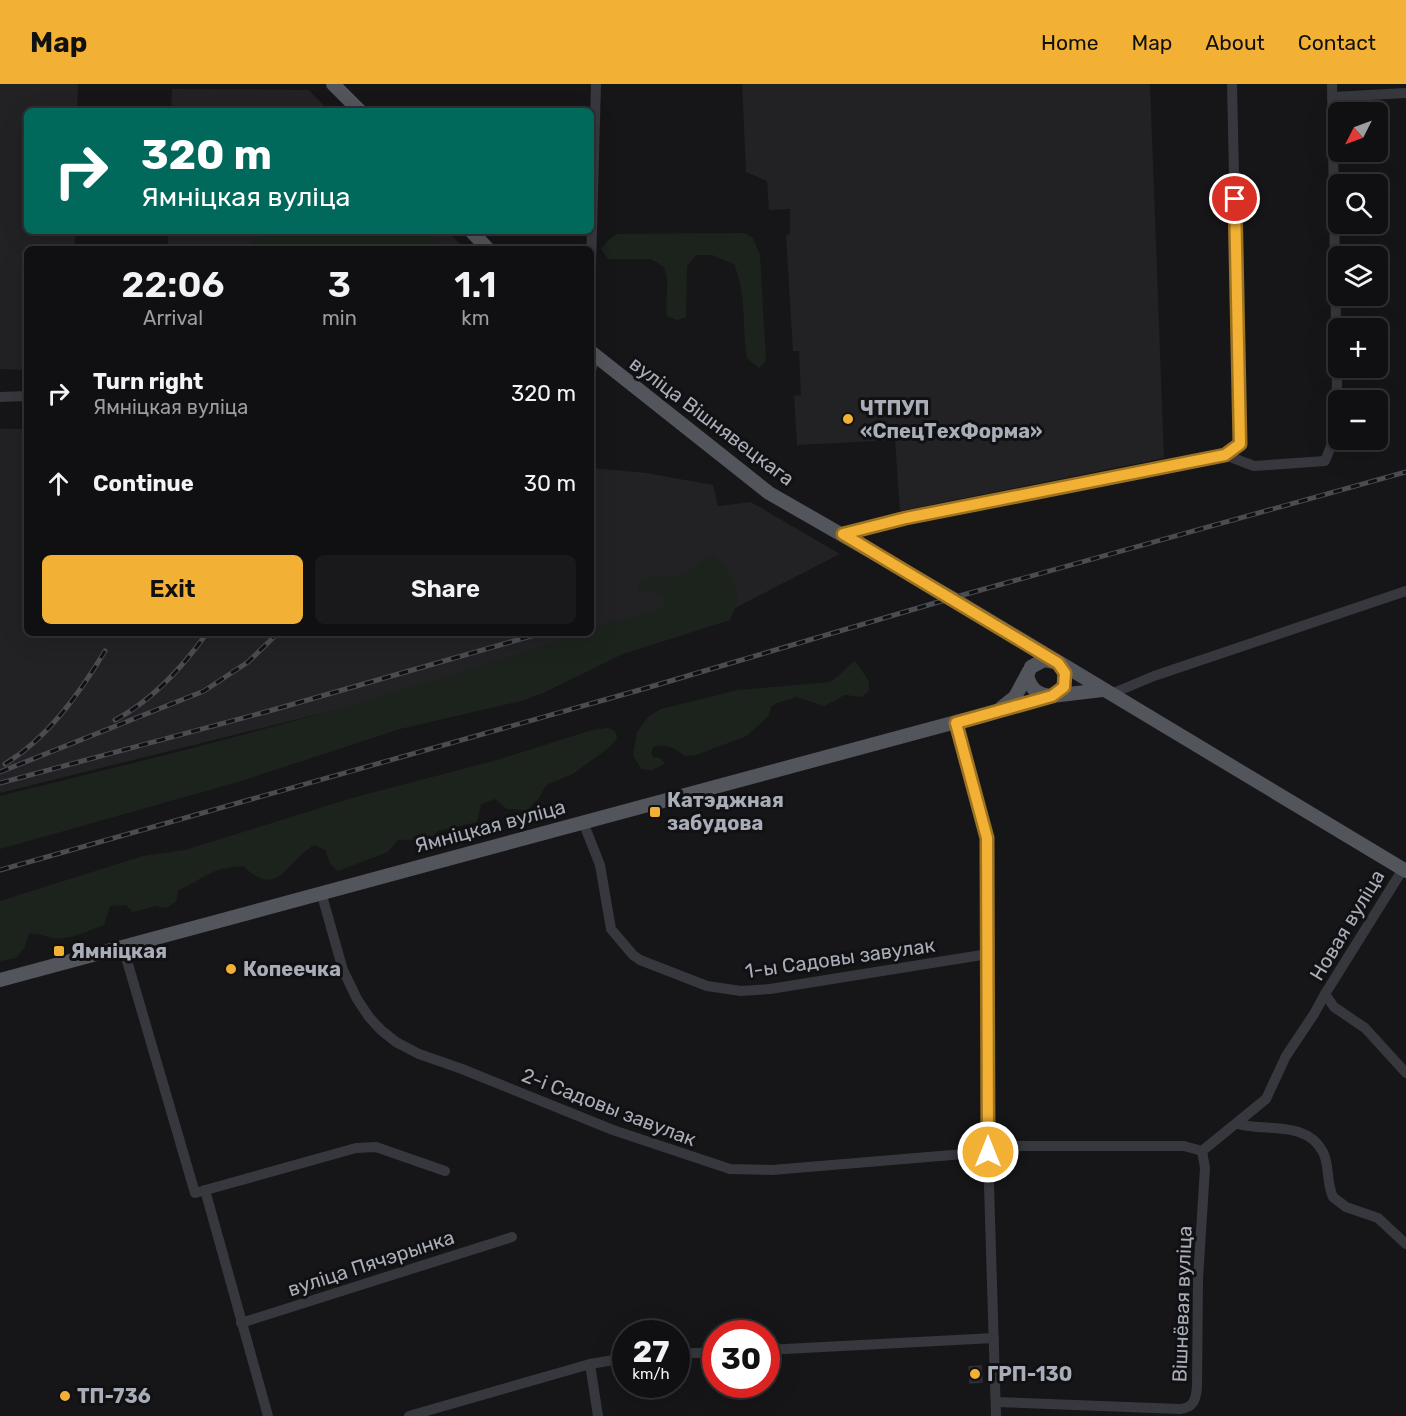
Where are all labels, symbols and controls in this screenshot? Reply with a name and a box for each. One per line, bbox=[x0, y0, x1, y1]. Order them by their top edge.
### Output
text: Map bbox=[30, 26, 87, 59]
text: Home bbox=[1041, 30, 1098, 55]
text: Map bbox=[1131, 30, 1172, 55]
text: About bbox=[1205, 30, 1265, 55]
text: Contact bbox=[1298, 30, 1376, 55]
north arrow bbox=[1328, 102, 1388, 162]
map controls bbox=[1328, 102, 1388, 450]
text: 320 m bbox=[141, 130, 272, 180]
icon: right bbox=[42, 132, 120, 210]
pin bbox=[1209, 173, 1260, 224]
button: search bbox=[1328, 174, 1388, 234]
text: Ямніцкая вуліца bbox=[141, 181, 351, 213]
icon: arrive bbox=[1218, 182, 1251, 215]
button: layers bbox=[1328, 246, 1388, 306]
text: 22:06 bbox=[122, 263, 224, 306]
text: 3 bbox=[328, 263, 351, 306]
text: 1.1 bbox=[454, 263, 496, 306]
text: Arrival bbox=[143, 306, 203, 330]
text: min bbox=[322, 306, 357, 330]
text: km bbox=[461, 306, 489, 330]
button: + bbox=[1328, 318, 1388, 378]
street label: вуліца Вішнявецкага bbox=[625, 351, 799, 491]
text: Turn right bbox=[93, 368, 203, 395]
icon: right bbox=[42, 377, 75, 410]
text: 320 m bbox=[511, 380, 576, 407]
button: − bbox=[1328, 390, 1388, 450]
text: Ямніцкая вуліца bbox=[93, 395, 248, 419]
place label: ЧТПУП «СпецТехФорма» bbox=[860, 396, 1042, 443]
marker: ЧТПУП «СпецТехФорма» bbox=[841, 412, 855, 426]
icon: ahead bbox=[42, 467, 75, 500]
text: Continue bbox=[93, 470, 194, 497]
text: 30 m bbox=[524, 470, 576, 497]
button: Exit bbox=[42, 555, 303, 624]
button: Share bbox=[315, 555, 576, 624]
place label: Катэджная забудова bbox=[667, 788, 784, 835]
street label: Ямніцкая вуліца bbox=[412, 794, 568, 858]
marker: Катэджная забудова bbox=[648, 805, 662, 819]
street label: Новая вуліца bbox=[1304, 865, 1390, 985]
street label: 1-ы Садовы завулак bbox=[743, 933, 937, 983]
place label: Ямніцкая bbox=[71, 939, 167, 963]
marker: Ямніцкая bbox=[52, 944, 66, 958]
place label: Копеечка bbox=[243, 957, 341, 981]
marker: Копеечка bbox=[224, 962, 238, 976]
street label: 2-і Садовы завулак bbox=[518, 1063, 700, 1151]
position arrow bbox=[956, 1120, 1020, 1184]
street label: вуліца Пячэрынка bbox=[285, 1225, 457, 1301]
street label: Вішнёвая вуліца bbox=[1167, 1225, 1197, 1383]
speed limit sign: 30 bbox=[702, 1320, 780, 1398]
text: 27 bbox=[633, 1334, 669, 1370]
place label: ГРП-130 bbox=[987, 1362, 1072, 1386]
text: km/h bbox=[632, 1365, 670, 1383]
marker: ГРП-130 bbox=[968, 1367, 982, 1381]
place label: ТП-736 bbox=[77, 1384, 151, 1408]
marker: ТП-736 bbox=[58, 1389, 72, 1403]

